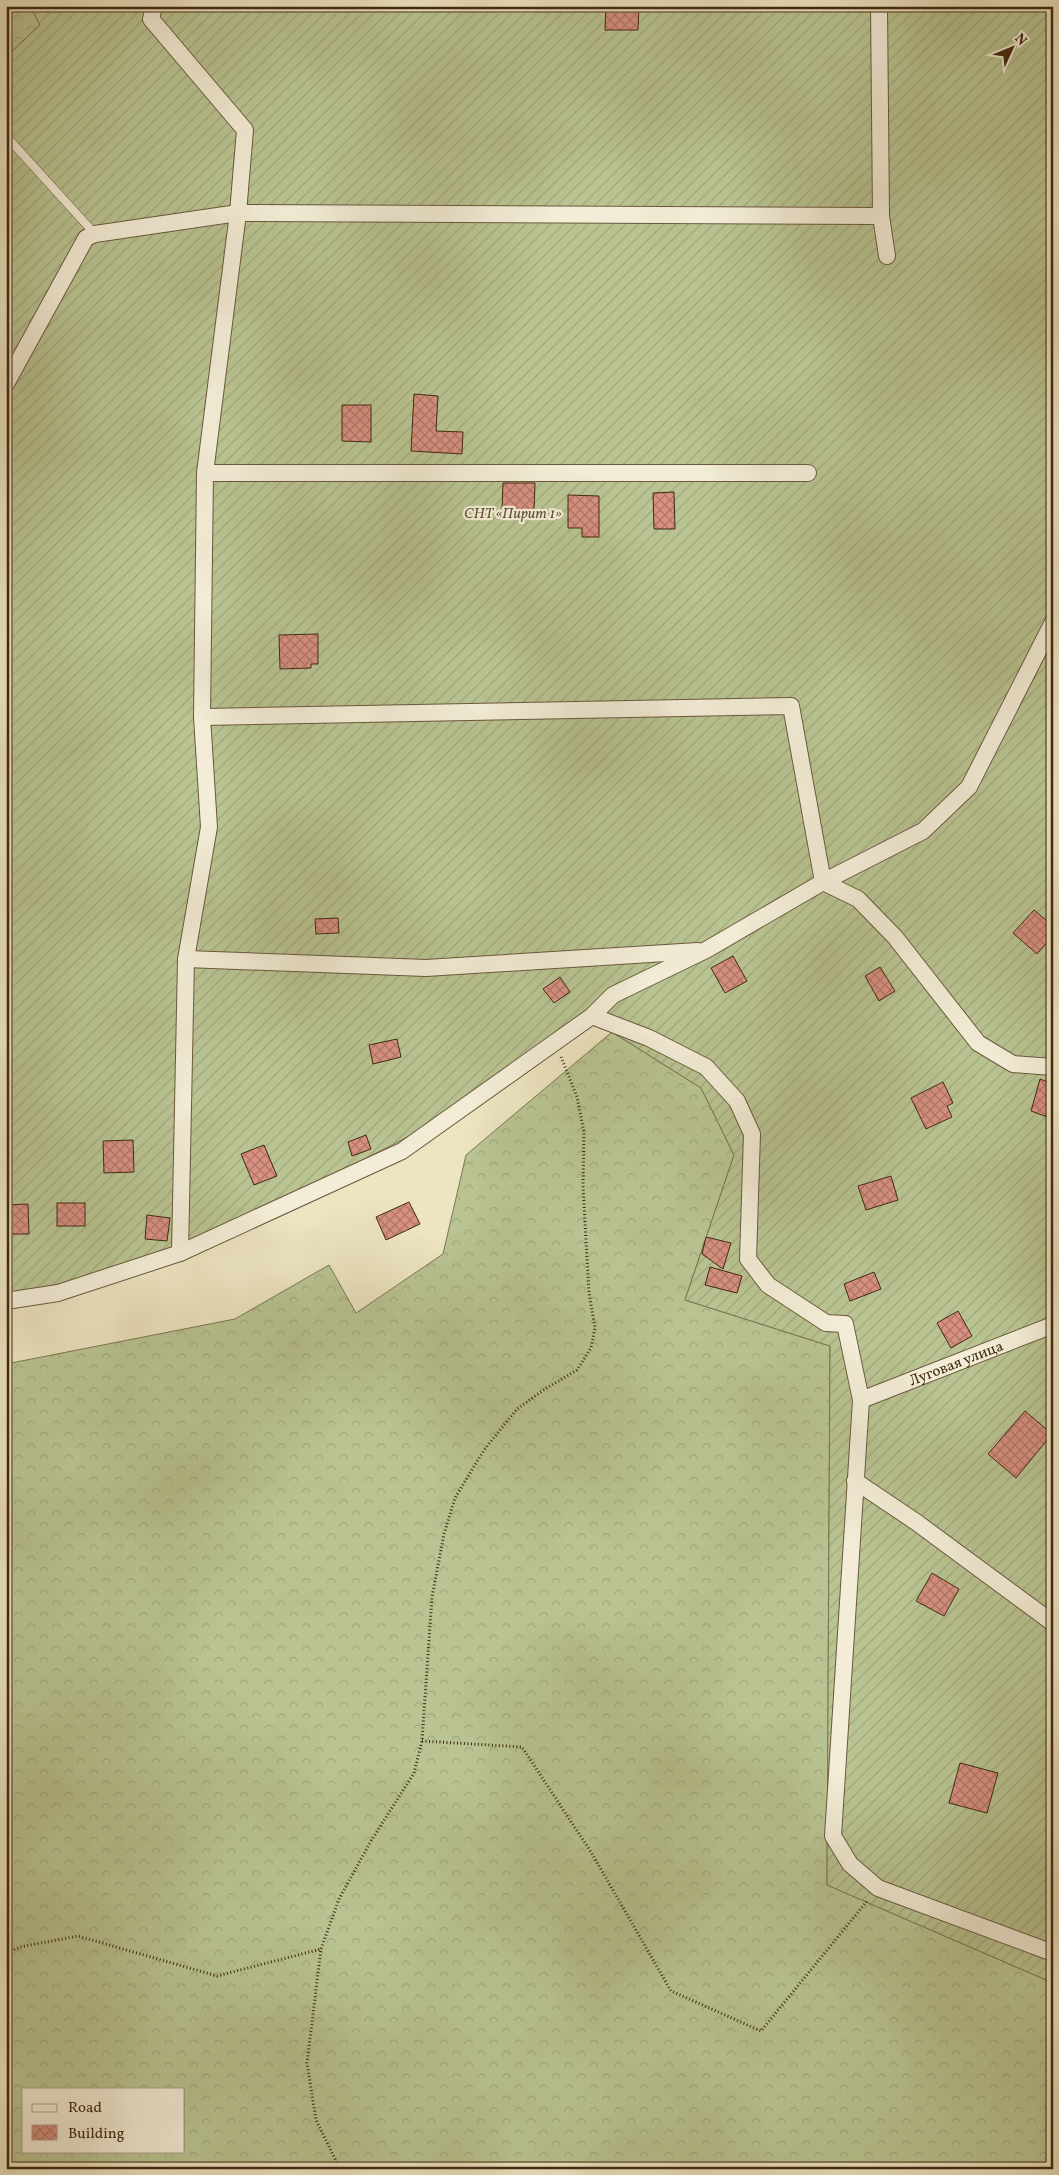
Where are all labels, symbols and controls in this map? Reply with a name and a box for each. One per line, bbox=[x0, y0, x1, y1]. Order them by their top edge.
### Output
north arrow bbox=[986, 22, 1036, 72]
text: N bbox=[1010, 30, 1031, 50]
park label: СНТ «Пирит 1» bbox=[464, 504, 562, 525]
street label: Луговая улица bbox=[906, 1336, 1007, 1392]
legend bbox=[22, 2088, 185, 2152]
text: Road bbox=[68, 2098, 102, 2119]
text: Building bbox=[68, 2124, 125, 2145]

